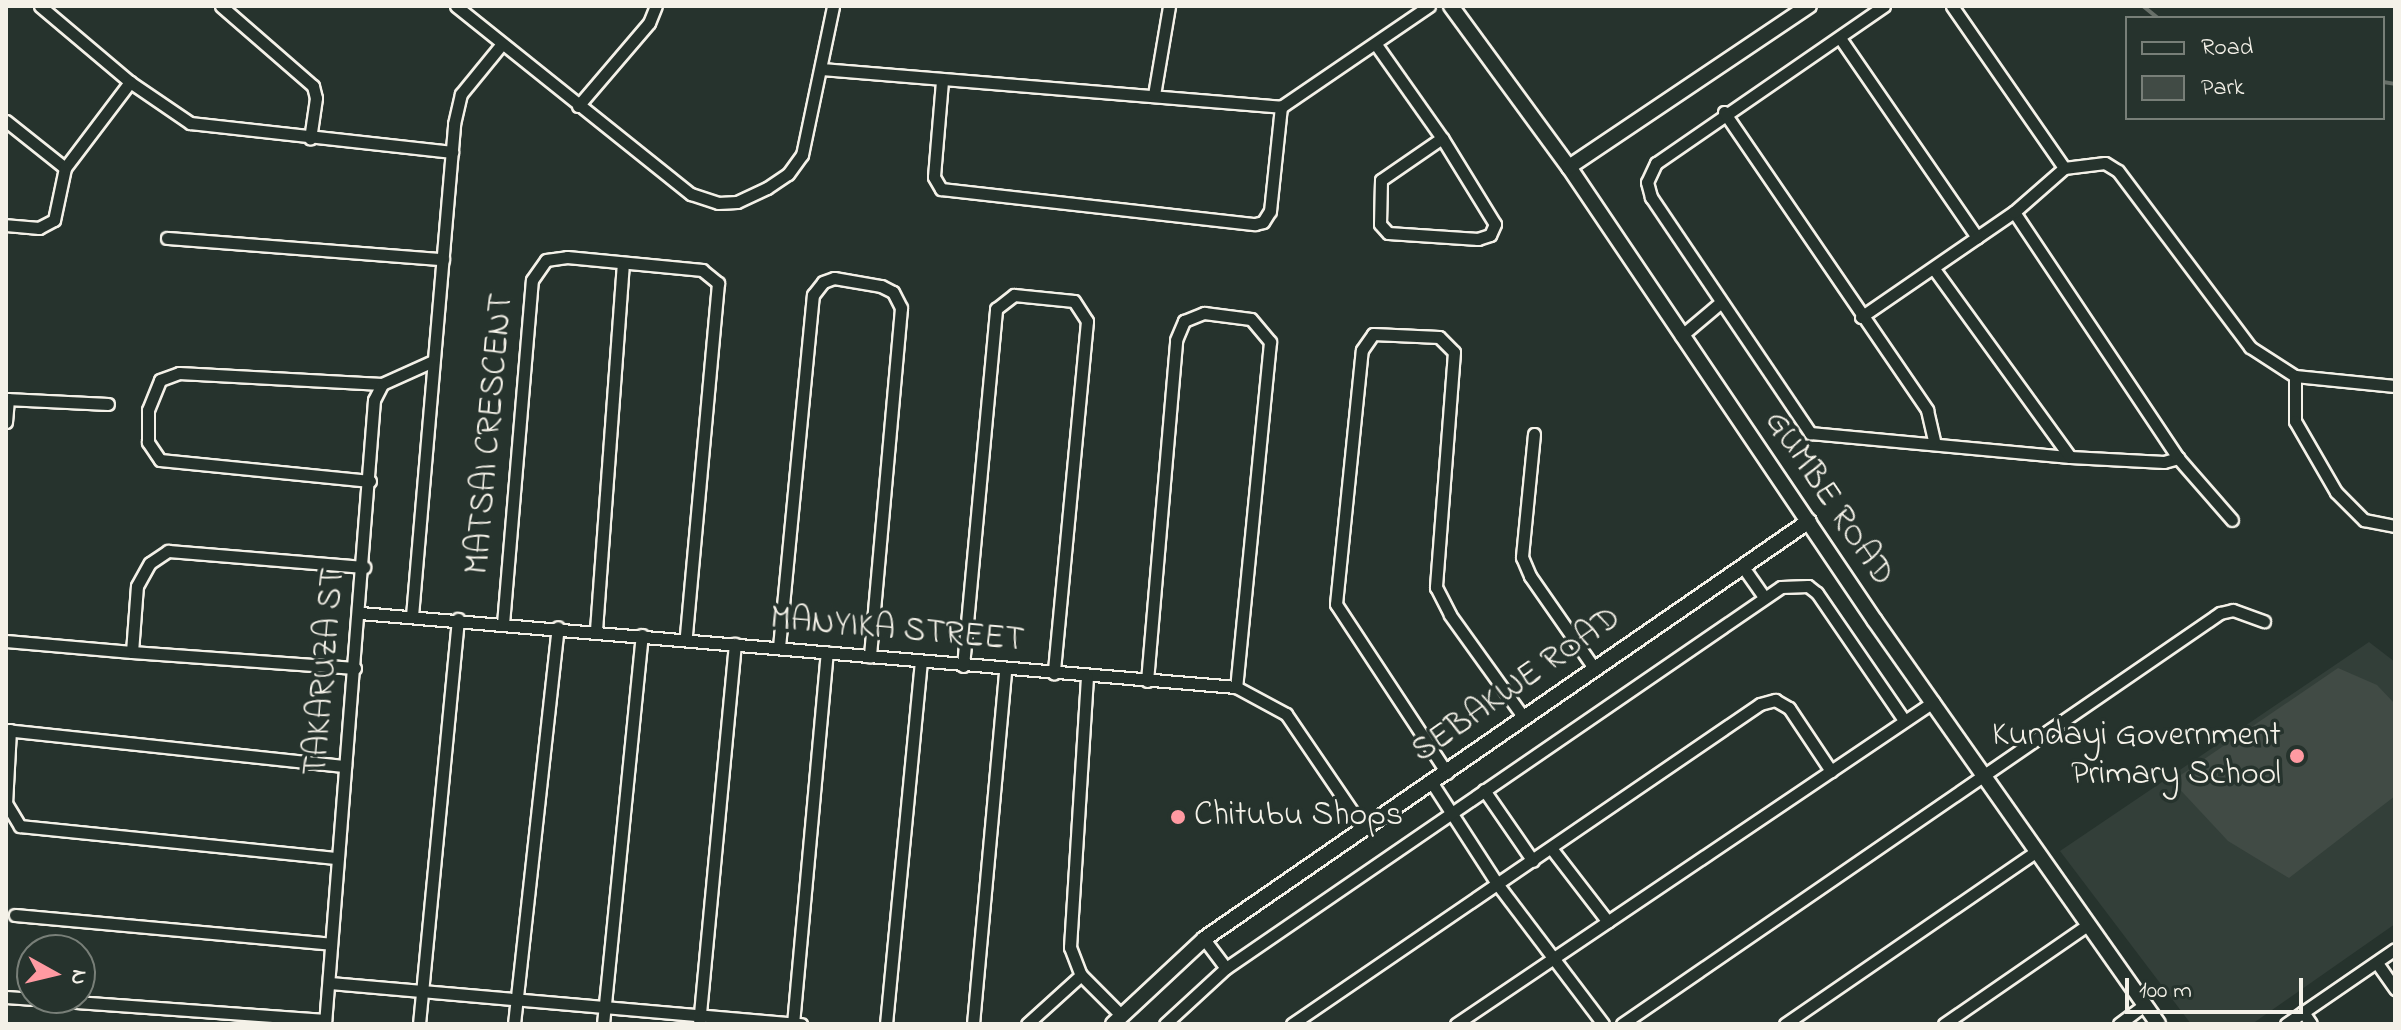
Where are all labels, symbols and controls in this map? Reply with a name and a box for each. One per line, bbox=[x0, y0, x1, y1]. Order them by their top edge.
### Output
legend bbox=[2125, 16, 2385, 120]
text: Road bbox=[2201, 31, 2253, 66]
text: Park bbox=[2201, 71, 2244, 106]
street label: MATSAI CRESCENT bbox=[458, 292, 524, 576]
street label: GUMBE ROAD bbox=[1754, 404, 1902, 594]
street label: TAKARUZA ST bbox=[297, 567, 355, 777]
street label: SEBAKWE ROAD bbox=[1405, 599, 1629, 773]
street label: MANYIKA STREET bbox=[768, 600, 1026, 662]
place label: Kundayi Government Primary School bbox=[1992, 716, 2281, 796]
marker: Kundayi Government Primary School bbox=[2288, 747, 2306, 765]
place label: Chitubu Shops bbox=[1194, 797, 1403, 837]
marker: Chitubu Shops bbox=[1169, 808, 1187, 826]
north arrow bbox=[16, 934, 96, 1014]
scale bar bbox=[2129, 962, 2307, 1012]
text: N bbox=[61, 967, 95, 987]
text: 100 m bbox=[2139, 974, 2192, 1009]

